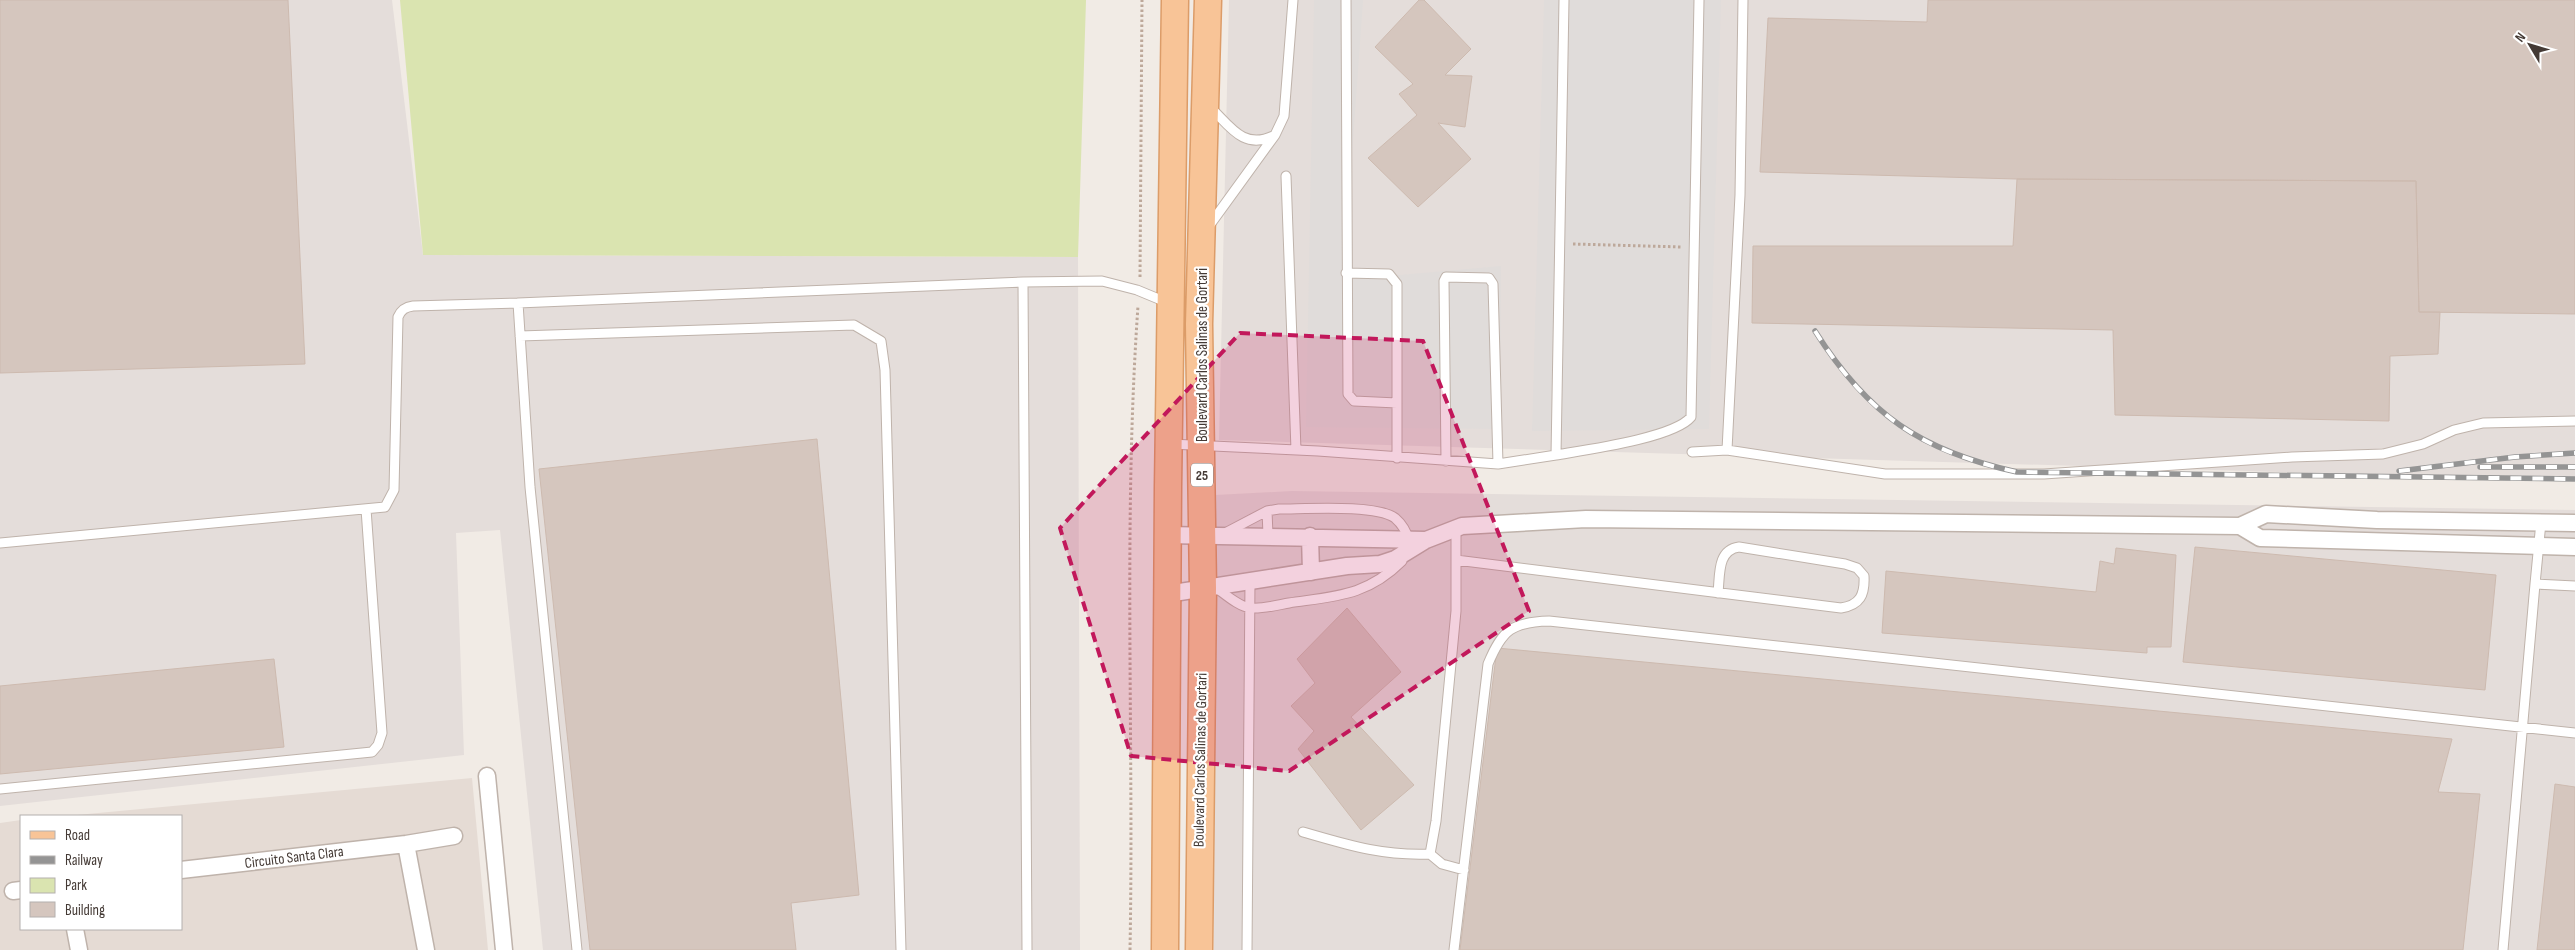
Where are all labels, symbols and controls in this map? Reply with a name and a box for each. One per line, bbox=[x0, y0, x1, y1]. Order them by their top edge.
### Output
north arrow bbox=[2505, 20, 2555, 70]
text: N bbox=[2511, 29, 2529, 45]
street label: Boulevard Carlos Salinas de Gortari bbox=[1193, 268, 1212, 442]
road number: 25 bbox=[1191, 464, 1213, 486]
street label: Boulevard Carlos Salinas de Gortari bbox=[1189, 673, 1212, 847]
legend bbox=[20, 815, 182, 930]
text: Road bbox=[65, 826, 90, 845]
street label: Circuito Santa Clara bbox=[244, 842, 345, 873]
text: Railway bbox=[65, 851, 103, 870]
text: Park bbox=[65, 876, 87, 895]
text: Building bbox=[65, 901, 105, 920]

